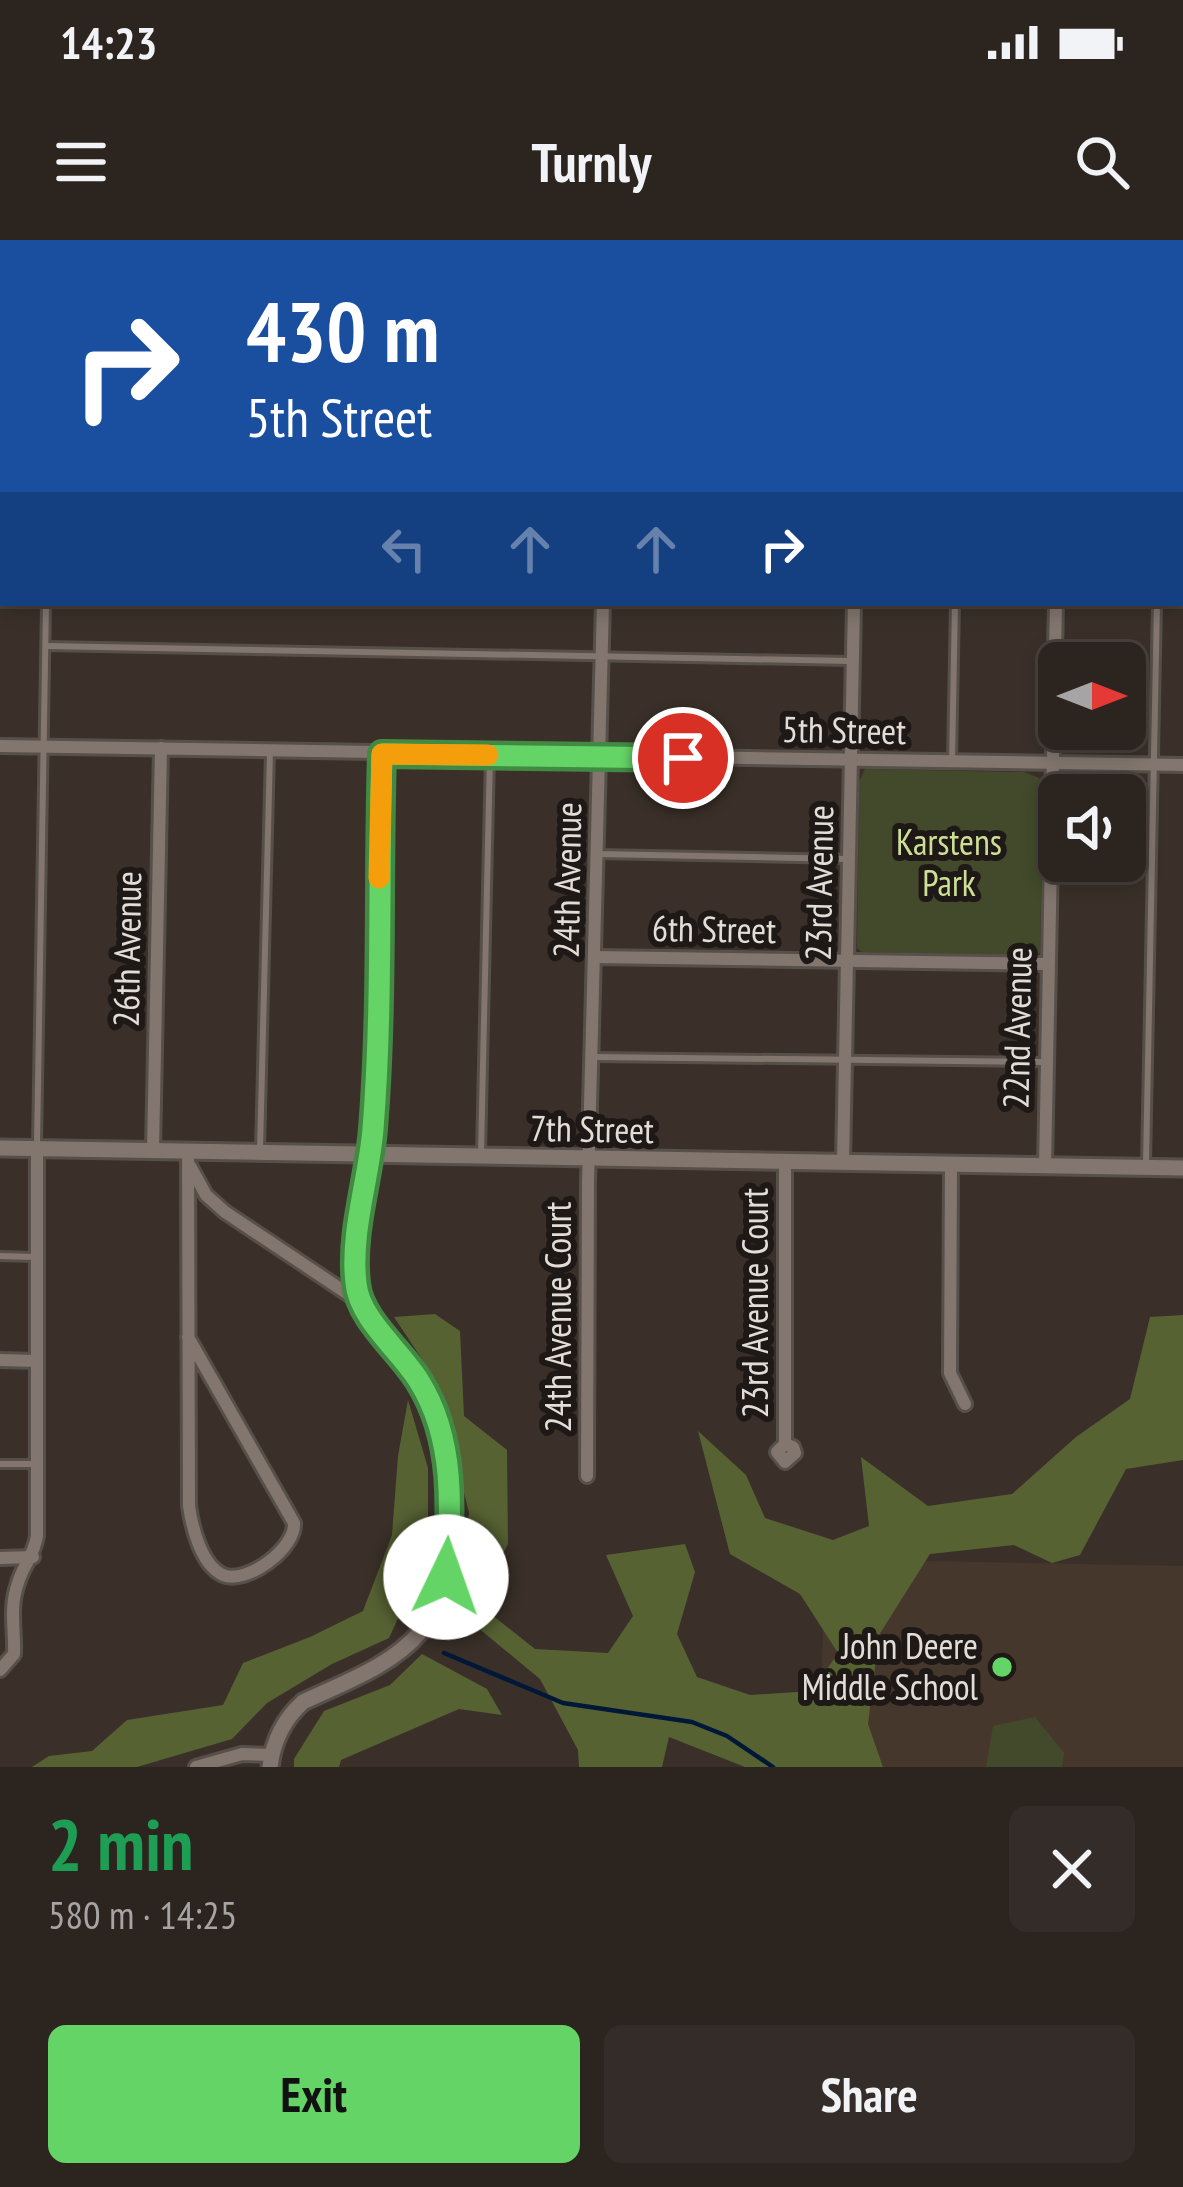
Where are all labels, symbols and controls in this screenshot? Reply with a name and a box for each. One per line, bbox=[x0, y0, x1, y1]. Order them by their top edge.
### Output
text: 14:23 bbox=[60, 13, 157, 71]
text: Turnly bbox=[532, 127, 651, 197]
icon: menu bbox=[48, 129, 114, 195]
icon: search bbox=[1069, 129, 1135, 195]
text: 430 m bbox=[246, 276, 439, 385]
icon: right bbox=[48, 288, 204, 444]
text: 5th Street bbox=[246, 382, 432, 452]
icon: left bbox=[371, 516, 437, 582]
icon: ahead bbox=[497, 516, 563, 582]
icon: ahead bbox=[623, 516, 689, 582]
icon: right bbox=[749, 516, 815, 582]
north arrow bbox=[1038, 642, 1146, 750]
map controls bbox=[1038, 642, 1146, 882]
street label: 5th Street bbox=[782, 705, 907, 754]
pin bbox=[632, 707, 734, 809]
icon: arrive bbox=[650, 725, 716, 791]
button: sound bbox=[1038, 774, 1146, 882]
street label: 24th Avenue bbox=[542, 802, 591, 958]
street label: 23rd Avenue bbox=[794, 805, 843, 961]
park label: Karstens Park bbox=[896, 818, 1002, 906]
street label: 26th Avenue bbox=[102, 871, 151, 1027]
street label: 6th Street bbox=[652, 904, 777, 953]
street label: 22nd Avenue bbox=[992, 947, 1041, 1109]
street label: 7th Street bbox=[530, 1104, 654, 1153]
street label: 23rd Avenue Court bbox=[731, 1188, 778, 1418]
street label: 24th Avenue Court bbox=[534, 1202, 581, 1432]
position arrow bbox=[383, 1514, 509, 1640]
place label: John Deere Middle School bbox=[802, 1622, 979, 1710]
marker: John Deere Middle School bbox=[989, 1654, 1015, 1680]
text: 2 min bbox=[48, 1797, 193, 1890]
button: close bbox=[1009, 1806, 1135, 1932]
text: 580 m · 14:25 bbox=[48, 1889, 237, 1940]
button: Exit bbox=[48, 2025, 580, 2163]
button: Share bbox=[604, 2025, 1135, 2163]

